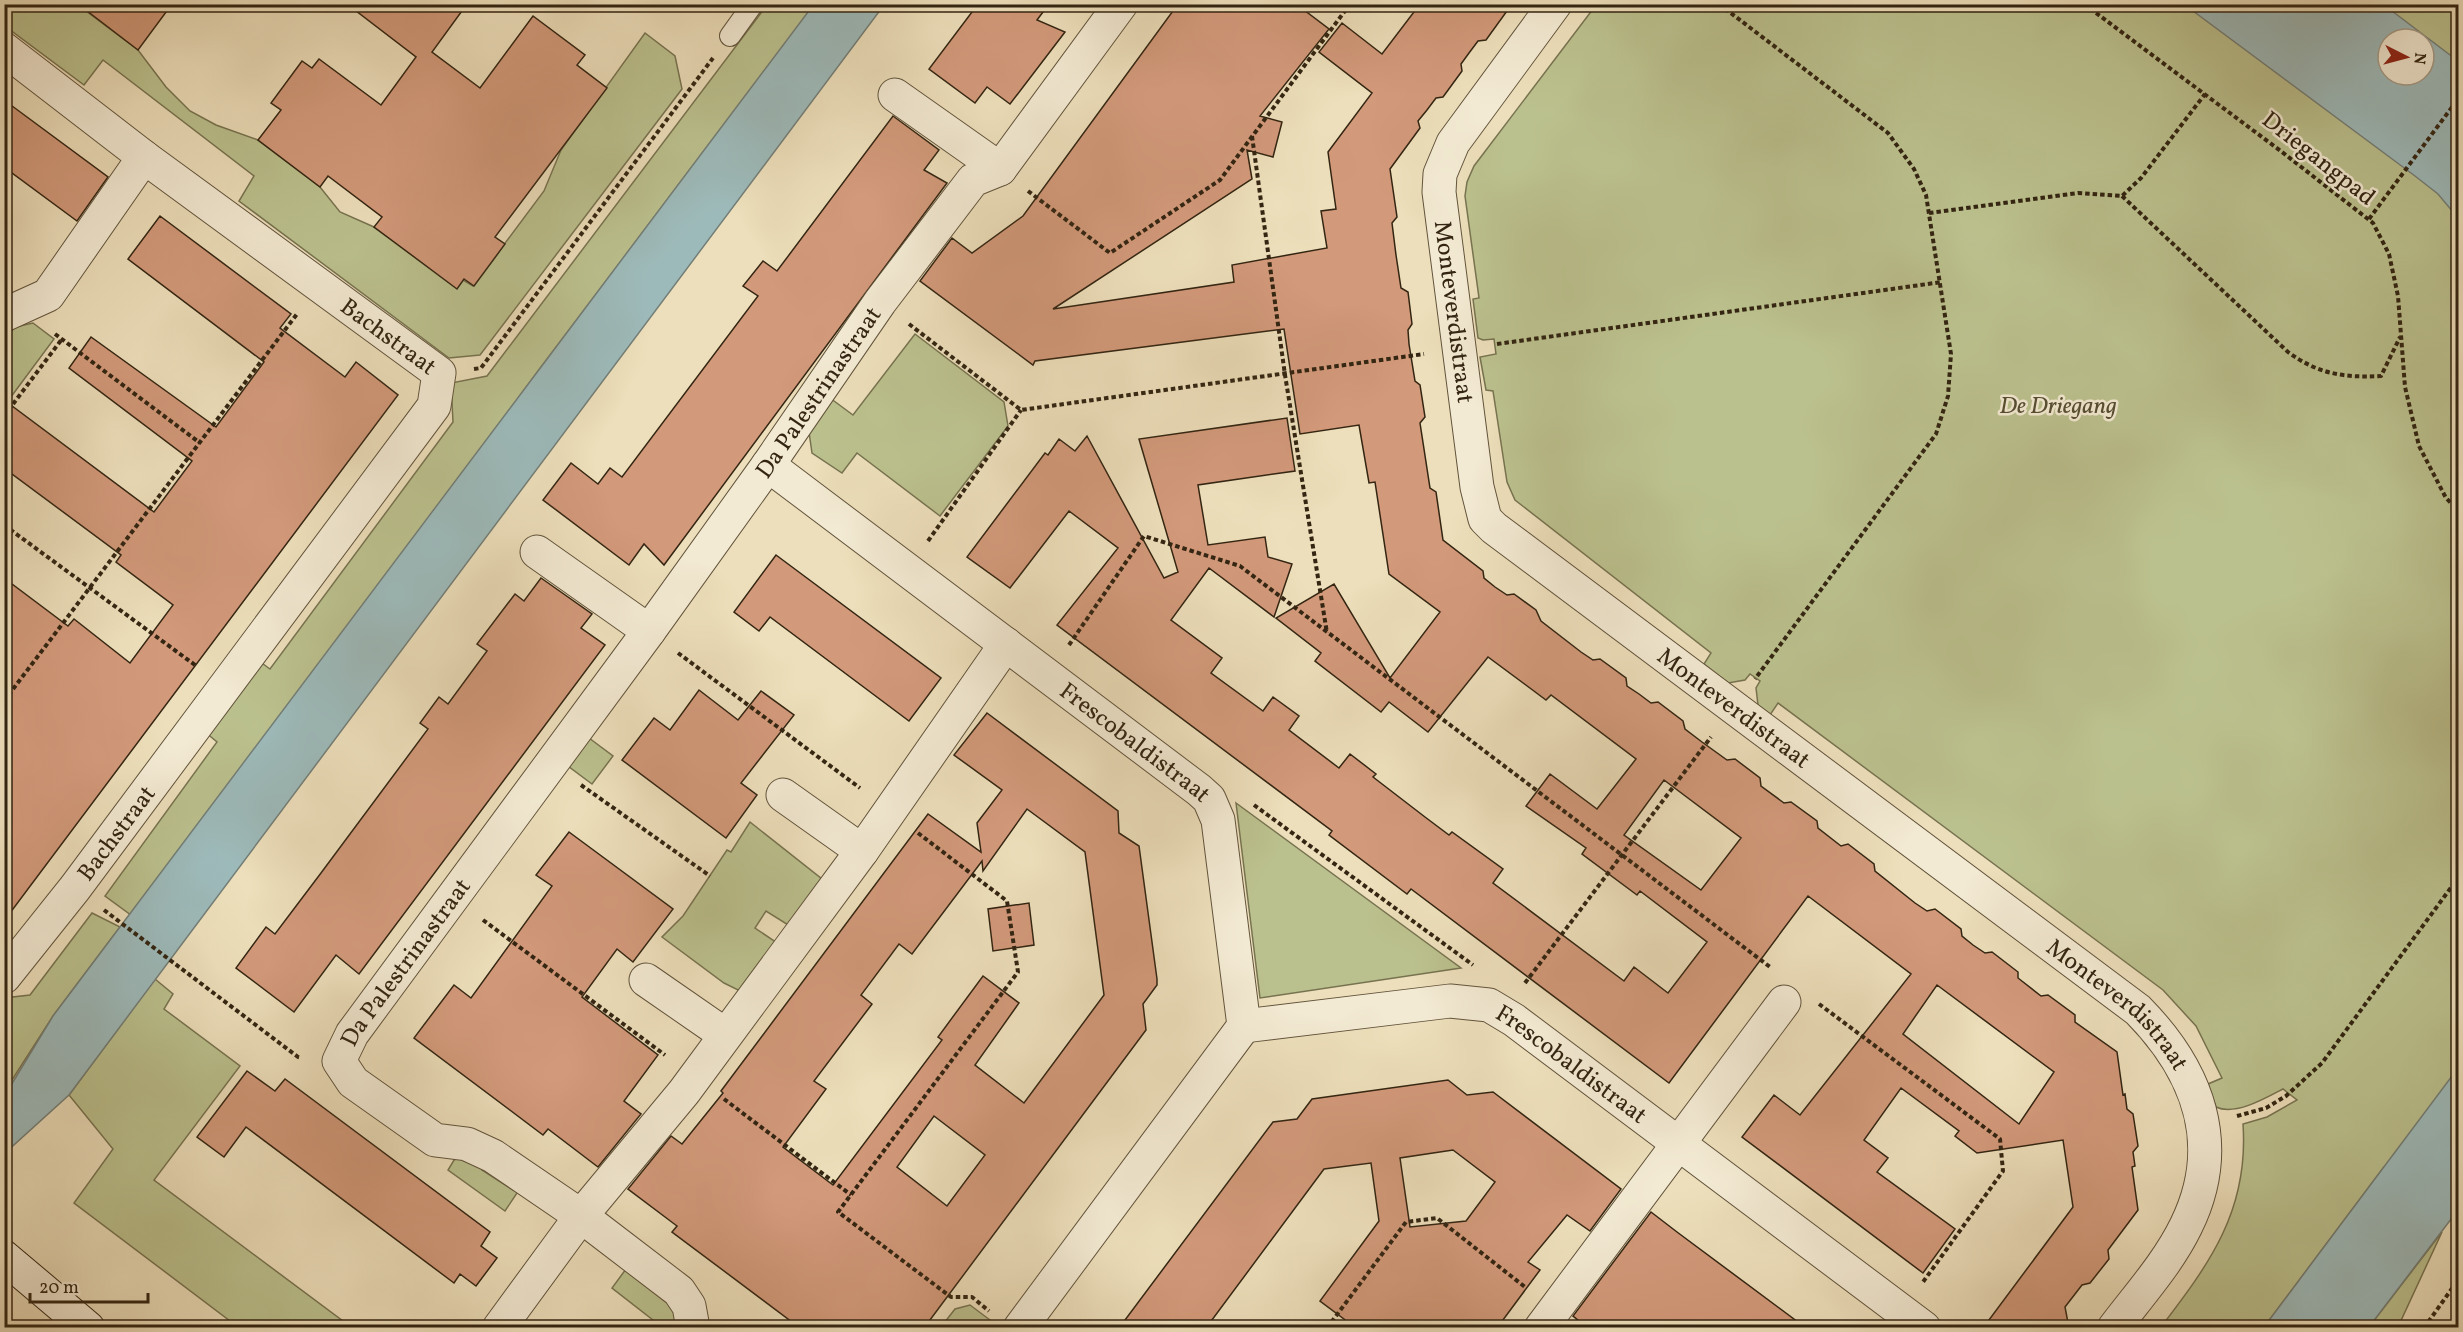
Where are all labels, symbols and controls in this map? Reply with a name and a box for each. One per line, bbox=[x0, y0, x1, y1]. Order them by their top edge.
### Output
north arrow bbox=[2376, 27, 2436, 87]
text: N bbox=[2407, 51, 2430, 66]
street label: Driegangpad bbox=[2254, 104, 2382, 215]
street label: Monteverdistraat bbox=[1424, 219, 1481, 406]
street label: Bachstraat bbox=[332, 291, 443, 385]
street label: Da Palestrinastraat bbox=[748, 301, 891, 486]
park label: De Driegang bbox=[1999, 390, 2117, 424]
street label: Monteverdistraat bbox=[1649, 641, 1817, 778]
street label: Frescobaldistraat bbox=[1051, 675, 1217, 811]
street label: Bachstraat bbox=[70, 779, 165, 889]
street label: Da Palestrinastraat bbox=[333, 872, 480, 1053]
street label: Monteverdistraat bbox=[2038, 932, 2195, 1078]
street label: Frescobaldistraat bbox=[1488, 998, 1653, 1133]
scale bar bbox=[30, 1266, 148, 1304]
text: 20 m bbox=[39, 1276, 79, 1301]

